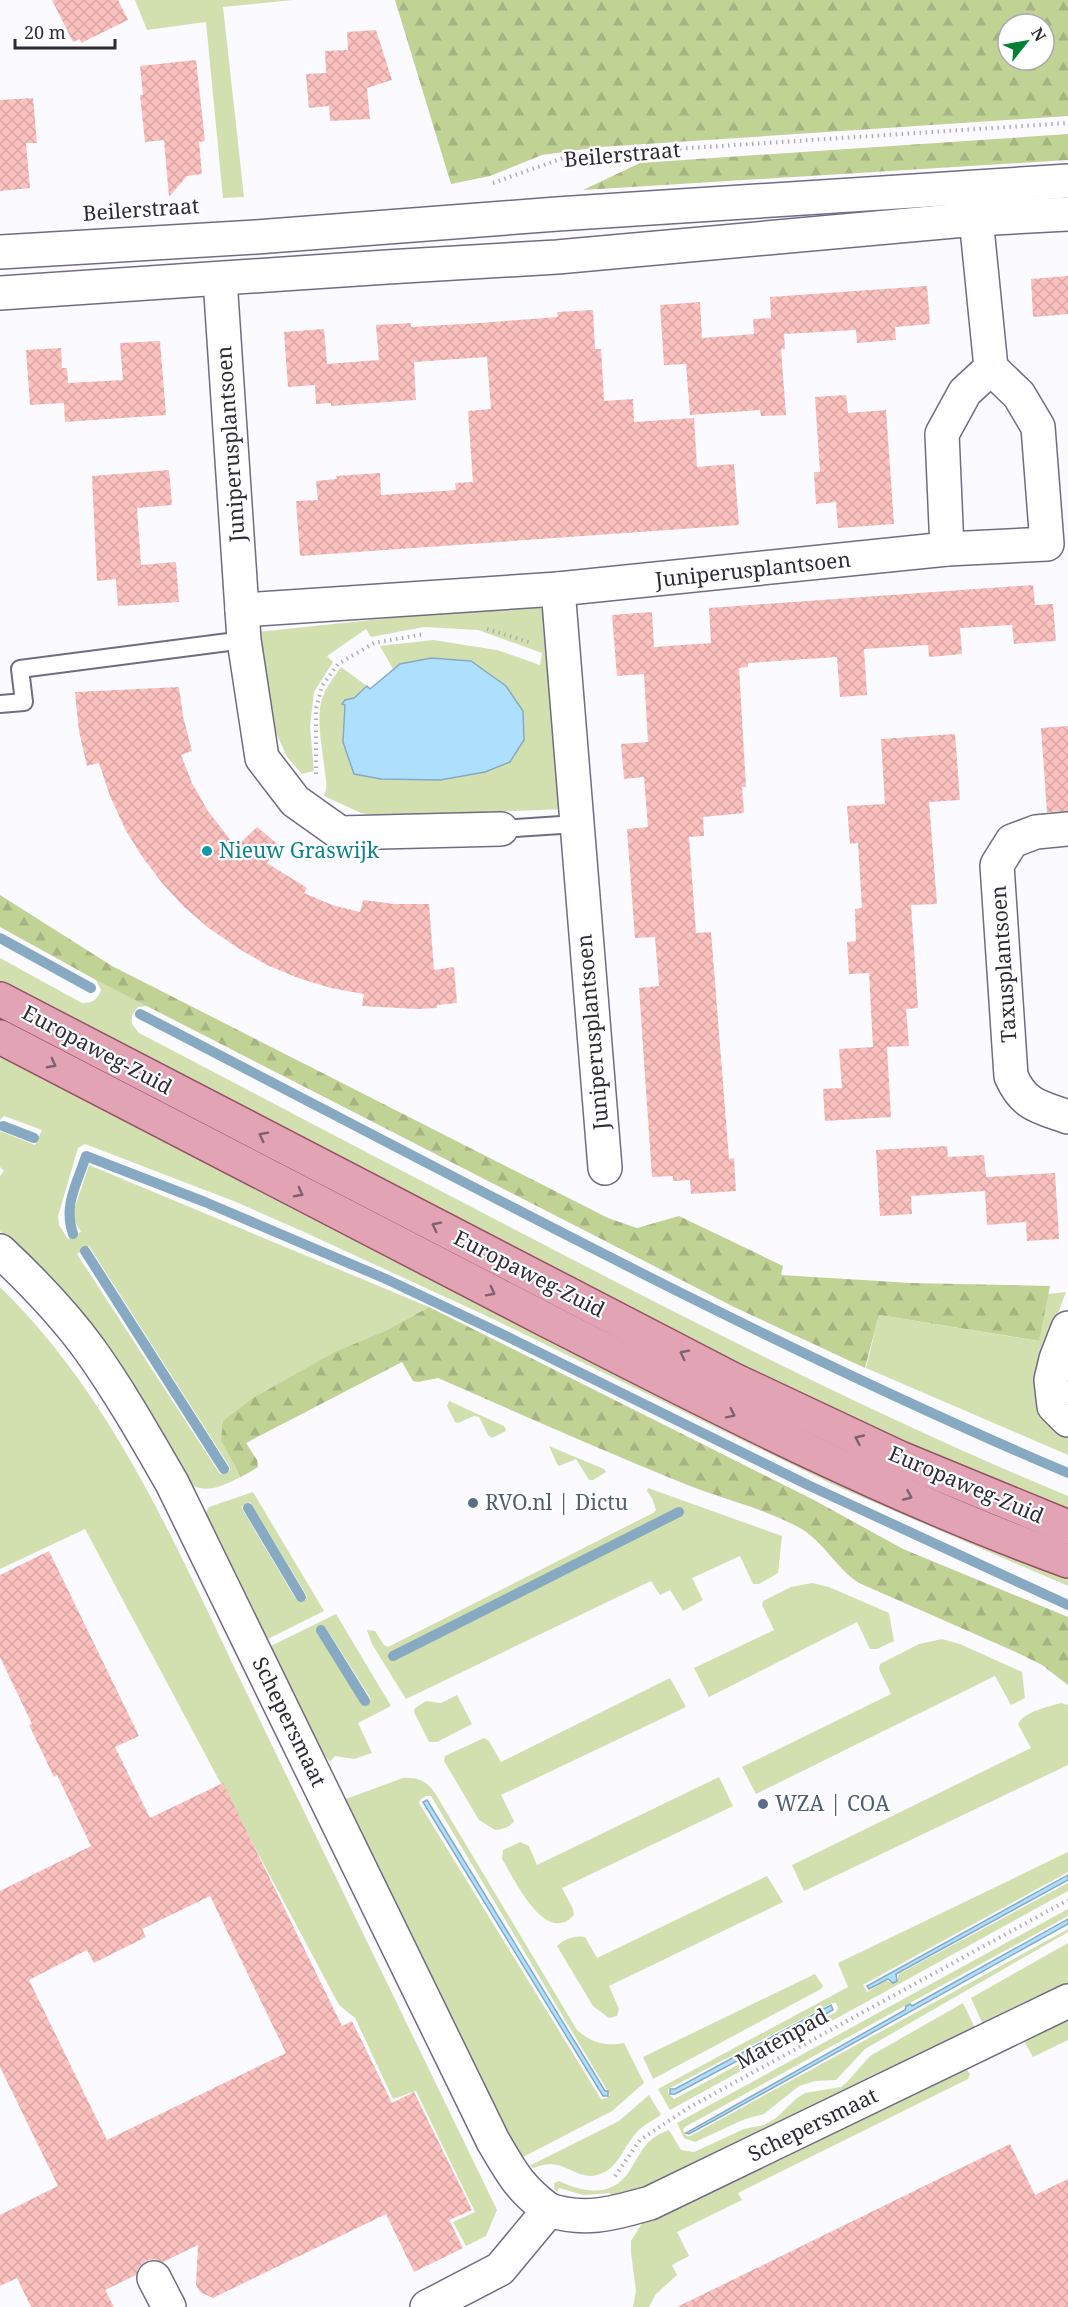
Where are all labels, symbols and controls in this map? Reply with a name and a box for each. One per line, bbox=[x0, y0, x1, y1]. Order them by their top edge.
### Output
scale bar bbox=[15, 12, 116, 50]
north arrow bbox=[996, 12, 1056, 72]
text: 20 m bbox=[24, 20, 66, 44]
text: N bbox=[1026, 23, 1052, 46]
street label: Beilerstraat bbox=[563, 135, 681, 173]
street label: Beilerstraat bbox=[82, 191, 200, 227]
street label: Juniperusplantsoen bbox=[209, 345, 251, 544]
street label: Juniperusplantsoen bbox=[653, 545, 852, 593]
place label: Nieuw Graswijk bbox=[219, 836, 380, 864]
marker: Nieuw Graswijk bbox=[200, 844, 214, 858]
street label: Taxusplantsoen bbox=[984, 885, 1022, 1044]
street label: Juniperusplantsoen bbox=[569, 933, 615, 1132]
street label: Europaweg-Zuid bbox=[18, 998, 177, 1100]
one-way arrow bbox=[46, 1057, 56, 1068]
one-way arrow bbox=[258, 1132, 269, 1144]
one-way arrow bbox=[293, 1186, 304, 1198]
one-way arrow bbox=[431, 1221, 442, 1233]
street label: Europaweg-Zuid bbox=[449, 1223, 610, 1323]
one-way arrow bbox=[485, 1285, 495, 1296]
one-way arrow bbox=[679, 1350, 690, 1361]
one-way arrow bbox=[724, 1407, 735, 1419]
one-way arrow bbox=[855, 1434, 866, 1446]
street label: Europaweg-Zuid bbox=[885, 1439, 1048, 1529]
place label: RVO.nl | Dictu bbox=[485, 1488, 628, 1516]
one-way arrow bbox=[901, 1488, 912, 1500]
marker: RVO.nl | Dictu bbox=[466, 1496, 480, 1510]
street label: Schepersmaat bbox=[246, 1652, 333, 1791]
place label: WZA | COA bbox=[775, 1789, 890, 1817]
marker: WZA | COA bbox=[756, 1797, 770, 1811]
street label: Matenpad bbox=[730, 2001, 833, 2075]
street label: Schepersmaat bbox=[743, 2081, 882, 2168]

